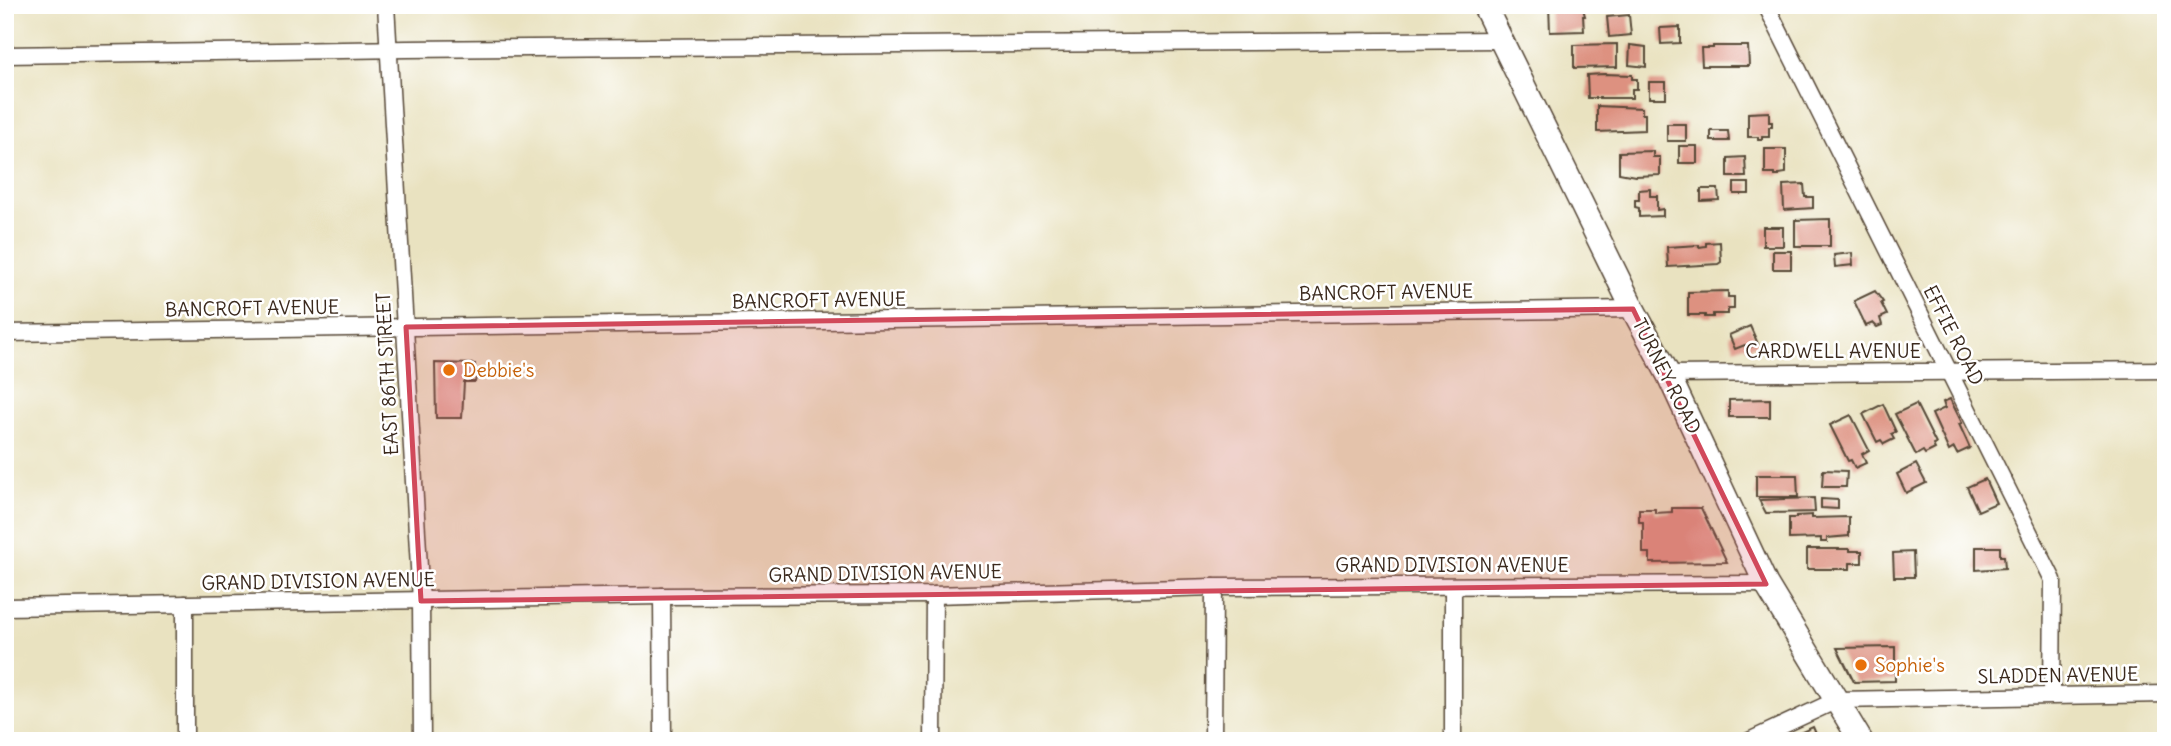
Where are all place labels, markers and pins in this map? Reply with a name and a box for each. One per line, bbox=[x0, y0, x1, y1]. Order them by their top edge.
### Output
place label: Debbie's bbox=[463, 358, 534, 382]
marker: Debbie's bbox=[441, 362, 457, 378]
place label: Sophie's bbox=[1875, 653, 1945, 677]
marker: Sophie's bbox=[1853, 657, 1869, 673]

